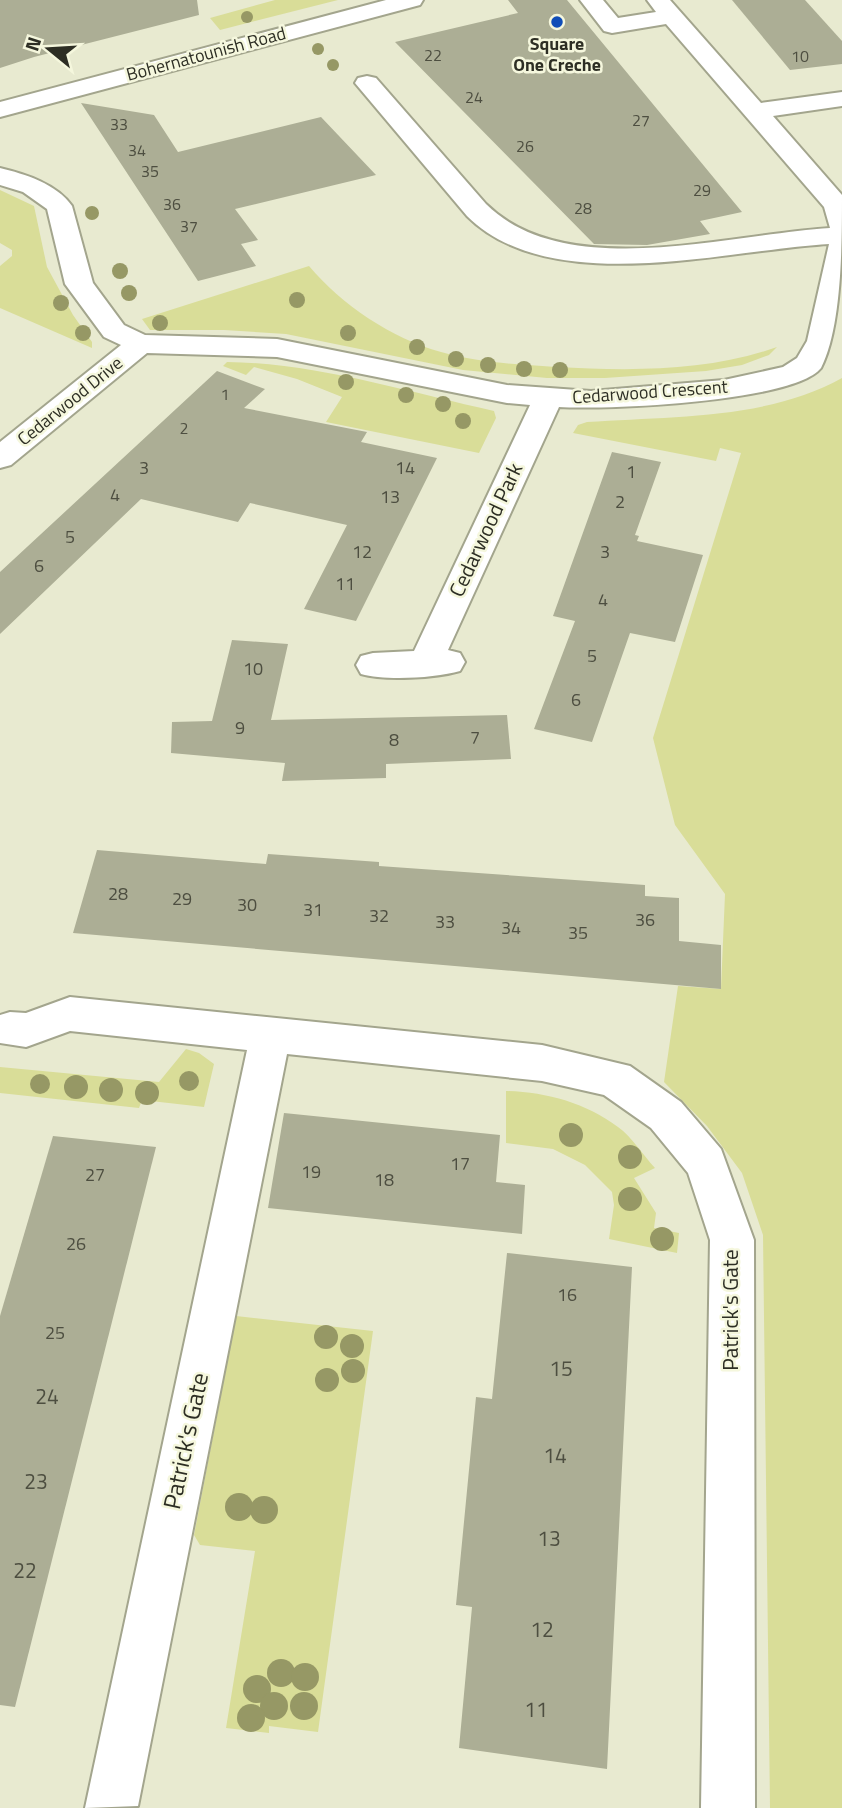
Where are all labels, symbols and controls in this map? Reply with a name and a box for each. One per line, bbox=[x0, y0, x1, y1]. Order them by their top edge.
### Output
north arrow bbox=[14, 14, 84, 84]
marker: Square One Creche bbox=[549, 14, 565, 30]
street label: Bohernatounish Road bbox=[123, 19, 289, 88]
place label: Square One Creche bbox=[513, 30, 601, 78]
text: N bbox=[17, 33, 48, 54]
house number: 22 bbox=[424, 43, 442, 67]
house number: 10 bbox=[791, 44, 809, 68]
house number: 24 bbox=[465, 85, 483, 109]
house number: 27 bbox=[632, 108, 650, 132]
house number: 33 bbox=[110, 112, 128, 136]
house number: 26 bbox=[516, 134, 534, 158]
house number: 34 bbox=[128, 138, 146, 162]
house number: 35 bbox=[141, 159, 159, 183]
house number: 29 bbox=[693, 178, 711, 202]
house number: 36 bbox=[163, 192, 181, 216]
house number: 28 bbox=[574, 196, 592, 220]
house number: 37 bbox=[180, 214, 198, 238]
street label: Cedarwood Drive bbox=[11, 350, 128, 452]
street label: Cedarwood Crescent bbox=[571, 373, 729, 410]
house number: 1 bbox=[221, 382, 229, 406]
house number: 2 bbox=[180, 416, 188, 440]
house number: 3 bbox=[139, 454, 149, 481]
house number: 14 bbox=[395, 454, 415, 481]
street label: Cedarwood Park bbox=[440, 457, 530, 602]
house number: 1 bbox=[626, 458, 636, 485]
house number: 4 bbox=[110, 481, 120, 508]
house number: 13 bbox=[380, 483, 400, 510]
house number: 2 bbox=[615, 488, 625, 515]
house number: 5 bbox=[65, 523, 75, 550]
house number: 12 bbox=[352, 538, 372, 565]
house number: 3 bbox=[600, 538, 610, 565]
house number: 6 bbox=[34, 552, 44, 579]
house number: 11 bbox=[335, 570, 355, 597]
house number: 4 bbox=[598, 586, 608, 613]
house number: 5 bbox=[587, 642, 597, 669]
house number: 10 bbox=[243, 655, 263, 682]
house number: 6 bbox=[571, 686, 581, 713]
house number: 9 bbox=[235, 714, 245, 741]
house number: 7 bbox=[470, 724, 480, 751]
house number: 8 bbox=[389, 726, 399, 753]
house number: 28 bbox=[108, 880, 128, 907]
house number: 29 bbox=[172, 885, 192, 912]
house number: 30 bbox=[237, 891, 257, 918]
house number: 31 bbox=[303, 896, 323, 923]
house number: 32 bbox=[369, 902, 389, 929]
house number: 36 bbox=[635, 906, 655, 933]
house number: 33 bbox=[435, 908, 455, 935]
house number: 34 bbox=[501, 914, 521, 941]
house number: 35 bbox=[568, 919, 588, 946]
house number: 17 bbox=[450, 1150, 470, 1177]
house number: 19 bbox=[301, 1158, 321, 1185]
house number: 27 bbox=[85, 1161, 105, 1188]
house number: 18 bbox=[374, 1166, 394, 1193]
house number: 26 bbox=[66, 1230, 86, 1257]
street label: Patrick's Gate bbox=[714, 1249, 746, 1371]
house number: 16 bbox=[557, 1281, 577, 1308]
house number: 25 bbox=[45, 1319, 65, 1346]
house number: 15 bbox=[549, 1352, 573, 1384]
street label: Patrick's Gate bbox=[153, 1369, 217, 1512]
house number: 24 bbox=[35, 1380, 59, 1412]
house number: 14 bbox=[543, 1439, 567, 1471]
house number: 23 bbox=[24, 1465, 48, 1497]
house number: 13 bbox=[537, 1522, 561, 1554]
house number: 22 bbox=[13, 1554, 37, 1586]
house number: 12 bbox=[530, 1613, 554, 1645]
house number: 11 bbox=[524, 1693, 548, 1725]

